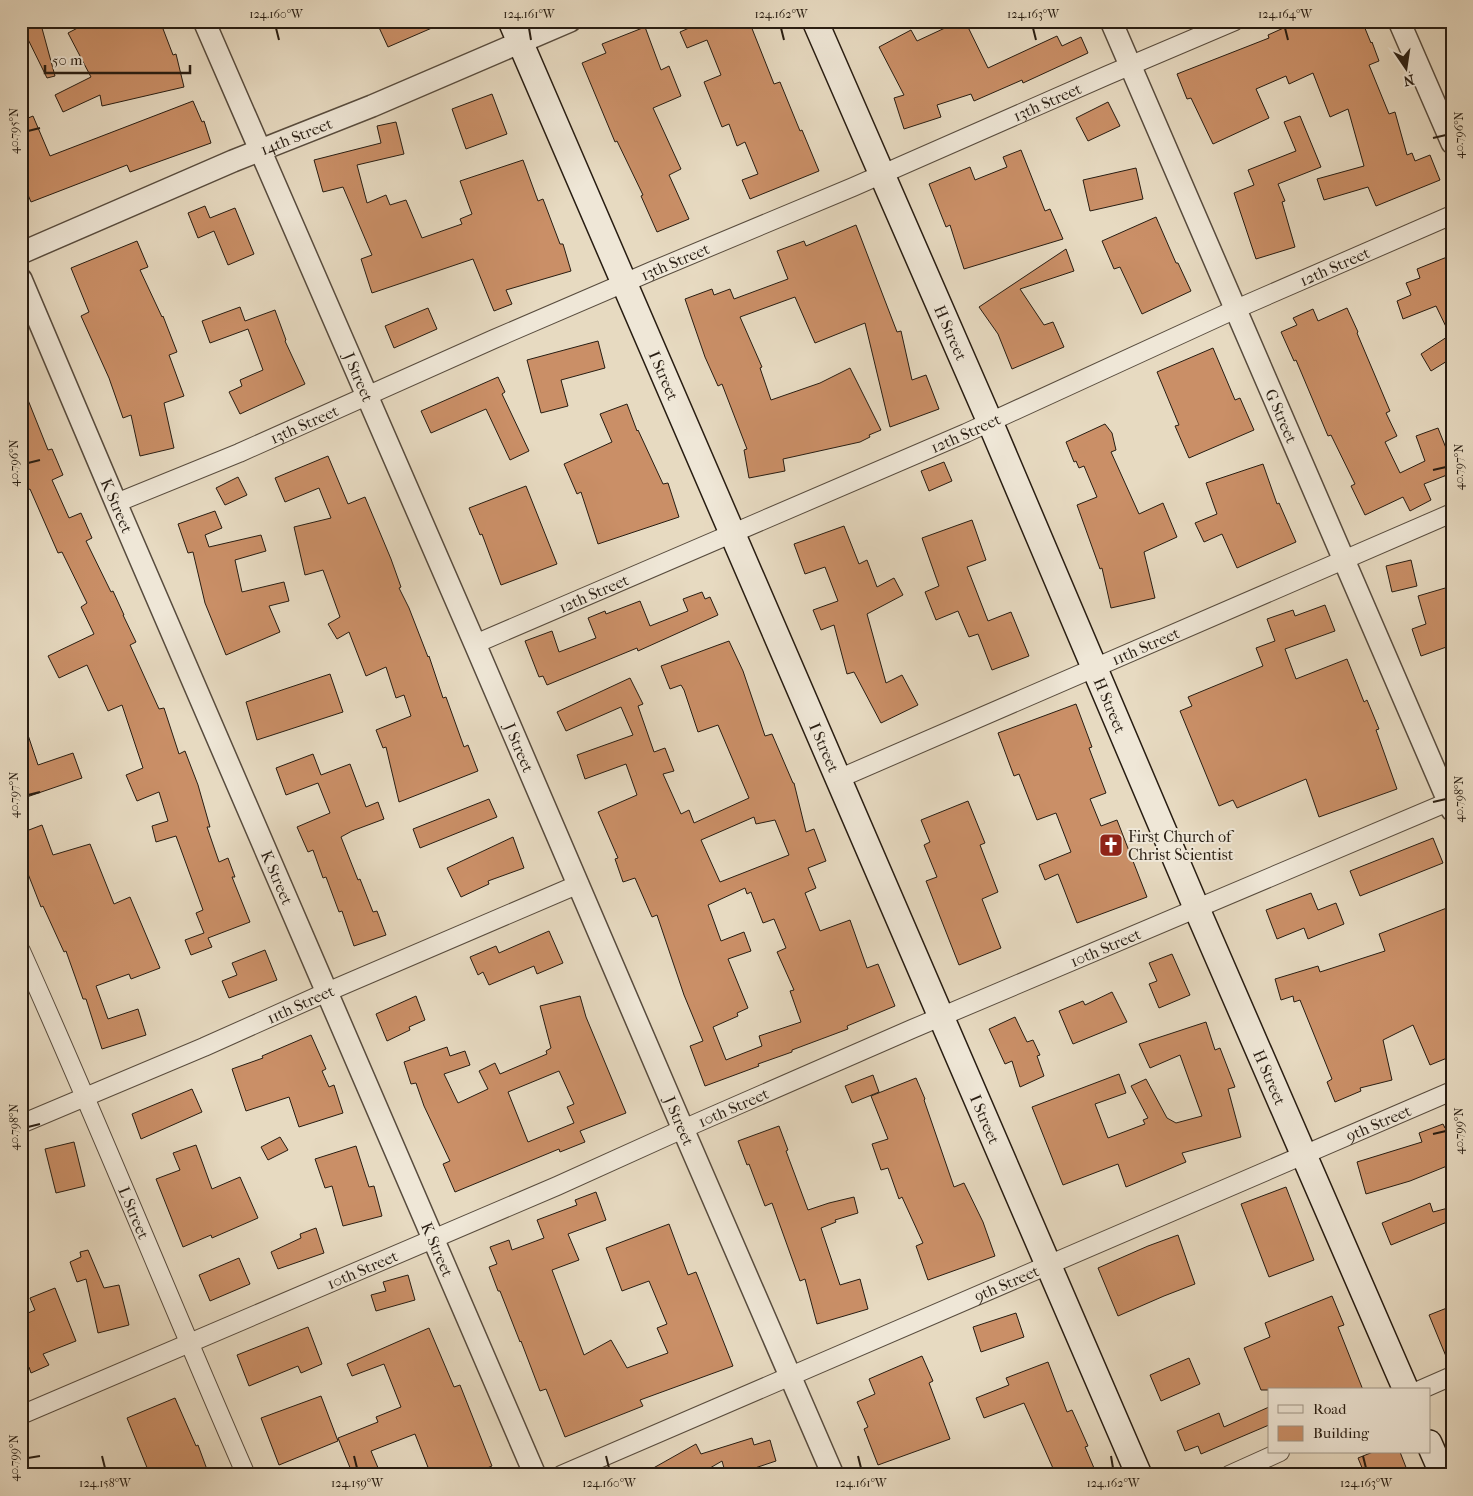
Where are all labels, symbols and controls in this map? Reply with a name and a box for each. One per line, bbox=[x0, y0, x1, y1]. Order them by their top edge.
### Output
text: 124.160°W bbox=[249, 7, 304, 21]
text: 124.161°W bbox=[503, 7, 556, 21]
text: 124.162°W bbox=[754, 7, 809, 21]
text: 124.163°W bbox=[1007, 7, 1060, 21]
text: 124.164°W bbox=[1258, 7, 1313, 21]
scale bar bbox=[45, 42, 190, 74]
north arrow bbox=[1380, 42, 1430, 92]
text: 50 m bbox=[52, 51, 83, 69]
text: N bbox=[1401, 71, 1416, 90]
street label: 13th Street bbox=[1010, 79, 1085, 125]
text: 40.795°N bbox=[7, 108, 21, 154]
text: 40.796°N bbox=[1452, 111, 1466, 159]
street label: 14th Street bbox=[258, 114, 335, 159]
street label: 13th Street bbox=[638, 239, 713, 285]
street label: 12th Street bbox=[1297, 243, 1373, 290]
street label: H Street bbox=[930, 302, 971, 364]
street label: J Street bbox=[338, 348, 377, 405]
street label: I Street bbox=[645, 348, 683, 403]
street label: G Street bbox=[1261, 386, 1301, 446]
street label: 13th Street bbox=[267, 401, 342, 448]
street label: 12th Street bbox=[928, 409, 1004, 457]
text: 40.796°N bbox=[7, 439, 21, 487]
text: 40.797°N bbox=[1452, 444, 1466, 490]
street label: K Street bbox=[97, 476, 137, 536]
street label: 12th Street bbox=[556, 570, 632, 617]
street label: 11th Street bbox=[1109, 623, 1183, 669]
street label: H Street bbox=[1090, 675, 1130, 736]
street label: J Street bbox=[499, 718, 538, 775]
street label: I Street bbox=[805, 720, 843, 775]
text: 40.797°N bbox=[7, 772, 21, 818]
text: 40.798°N bbox=[1452, 776, 1466, 822]
place label: First Church of Christ Scientist bbox=[1128, 827, 1235, 864]
church icon: First Church of Christ Scientist bbox=[1098, 832, 1124, 858]
street label: K Street bbox=[257, 847, 297, 908]
street label: 10th Street bbox=[1067, 924, 1144, 971]
street label: 11th Street bbox=[264, 981, 337, 1028]
street label: H Street bbox=[1249, 1047, 1290, 1108]
street label: 10th Street bbox=[695, 1084, 772, 1131]
street label: J Street bbox=[659, 1091, 698, 1149]
street label: I Street bbox=[966, 1092, 1004, 1147]
street label: 9th Street bbox=[1343, 1101, 1414, 1146]
text: 40.798°N bbox=[7, 1104, 21, 1150]
text: 40.799°N bbox=[1452, 1107, 1466, 1155]
street label: L Street bbox=[114, 1184, 153, 1242]
street label: K Street bbox=[417, 1219, 457, 1280]
street label: 10th Street bbox=[324, 1246, 401, 1293]
street label: 9th Street bbox=[971, 1261, 1042, 1306]
legend bbox=[1268, 1388, 1430, 1454]
text: Road bbox=[1313, 1400, 1347, 1418]
text: Building bbox=[1313, 1424, 1370, 1442]
text: 40.799°N bbox=[7, 1434, 21, 1482]
text: 124.158°W bbox=[79, 1476, 132, 1490]
text: 124.159°W bbox=[331, 1476, 384, 1490]
text: 124.160°W bbox=[582, 1476, 637, 1490]
text: 124.161°W bbox=[835, 1476, 888, 1490]
text: 124.162°W bbox=[1086, 1476, 1141, 1490]
text: 124.163°W bbox=[1340, 1476, 1393, 1490]

